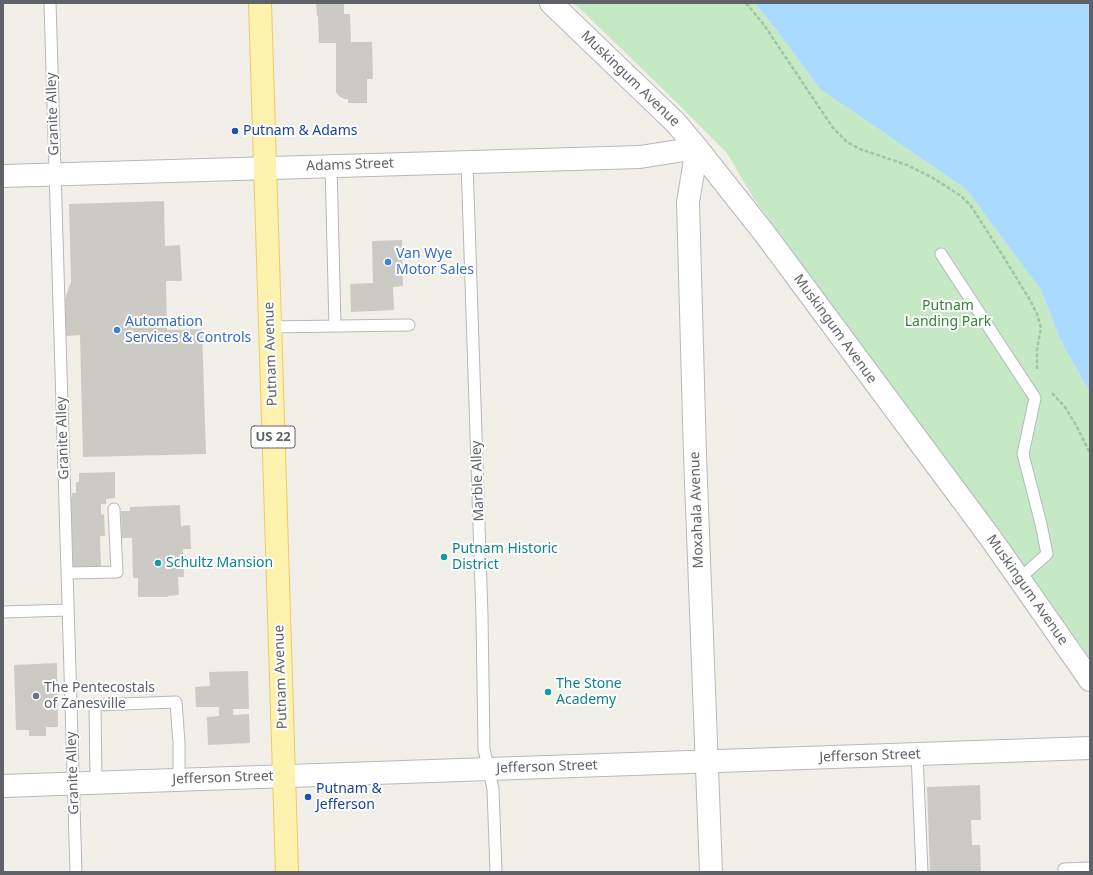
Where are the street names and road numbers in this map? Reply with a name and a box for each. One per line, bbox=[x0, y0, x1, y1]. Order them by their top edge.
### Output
street label: Muskingum Avenue bbox=[577, 27, 683, 131]
street label: Granite Alley bbox=[43, 72, 63, 156]
street label: Adams Street bbox=[306, 155, 394, 175]
street label: Muskingum Avenue bbox=[790, 271, 880, 387]
street label: Putnam Avenue bbox=[261, 301, 281, 407]
street label: Granite Alley bbox=[53, 396, 73, 480]
road number: US 22 bbox=[251, 426, 295, 448]
street label: Marble Alley bbox=[468, 440, 488, 522]
street label: Moxahala Avenue bbox=[687, 451, 707, 569]
street label: Muskingum Avenue bbox=[983, 532, 1071, 648]
street label: Putnam Avenue bbox=[271, 624, 291, 730]
street label: Granite Alley bbox=[63, 731, 83, 815]
street label: Jefferson Street bbox=[819, 746, 921, 766]
street label: Jefferson Street bbox=[496, 757, 598, 777]
street label: Jefferson Street bbox=[172, 768, 274, 788]

